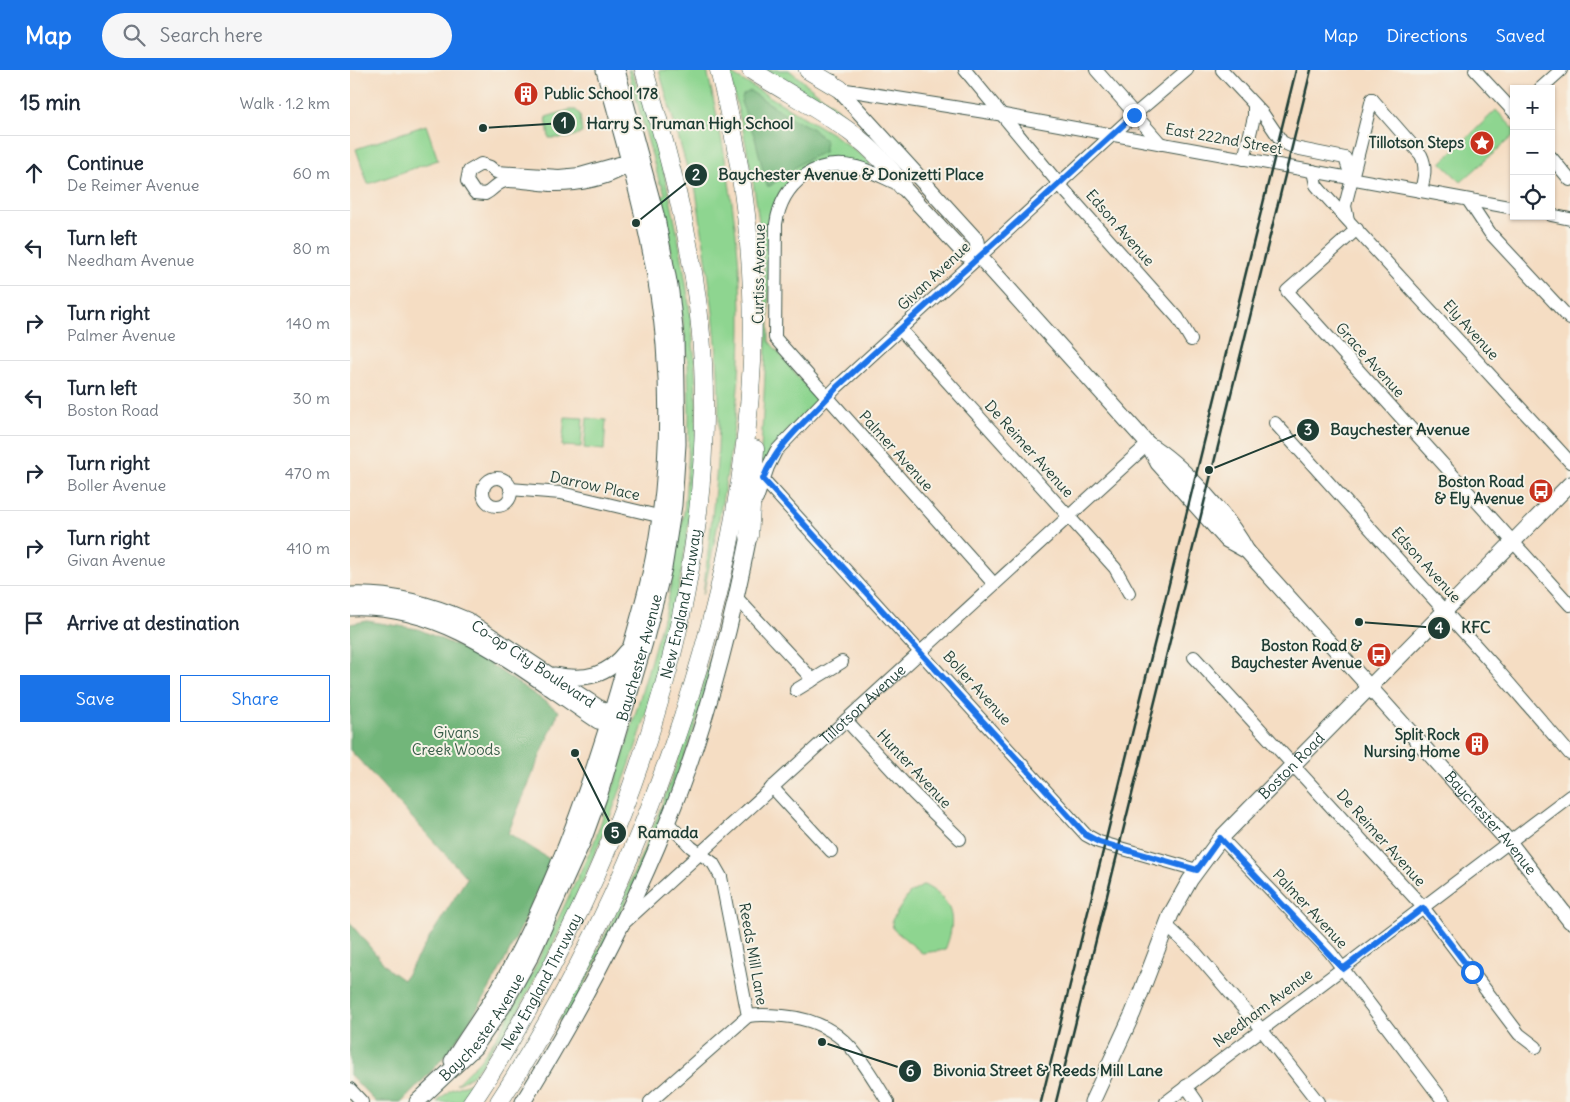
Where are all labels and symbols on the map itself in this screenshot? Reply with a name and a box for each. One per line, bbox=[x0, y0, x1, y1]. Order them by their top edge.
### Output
building icon: Public School 178 bbox=[513, 81, 539, 107]
place label: Public School 178 bbox=[544, 84, 659, 103]
route end bbox=[1123, 104, 1146, 127]
callout: Harry S. Truman High School bbox=[551, 108, 803, 139]
text: 1 bbox=[561, 113, 567, 132]
text: Harry S. Truman High School bbox=[587, 113, 793, 134]
street label: East 222nd Street bbox=[1164, 119, 1284, 158]
place icon: Tillotson Steps bbox=[1469, 130, 1495, 156]
place label: Tillotson Steps bbox=[1369, 133, 1464, 153]
callout: Baychester Avenue & Donizetti Place bbox=[683, 159, 994, 190]
text: Baychester Avenue & Donizetti Place bbox=[718, 164, 984, 185]
text: 2 bbox=[692, 165, 700, 184]
street label: Edson Avenue bbox=[1082, 186, 1159, 270]
street label: Curtiss Avenue bbox=[748, 224, 769, 324]
street label: Givan Avenue bbox=[893, 237, 974, 314]
street label: Ely Avenue bbox=[1439, 296, 1503, 364]
street label: Grace Avenue bbox=[1332, 318, 1409, 401]
street label: De Reimer Avenue bbox=[981, 396, 1078, 501]
street label: Palmer Avenue bbox=[855, 406, 937, 495]
callout: Baychester Avenue bbox=[1295, 414, 1480, 445]
text: Baychester Avenue bbox=[1330, 419, 1470, 440]
text: 3 bbox=[1304, 420, 1312, 439]
street label: Darrow Place bbox=[548, 467, 642, 504]
place label: Boston Road & Ely Avenue bbox=[1434, 472, 1524, 509]
bus stop icon: Boston Road & Ely Avenue bbox=[1528, 478, 1554, 504]
street label: Edson Avenue bbox=[1387, 523, 1465, 606]
street label: New England Thruway bbox=[656, 528, 705, 681]
street label: Baychester Avenue bbox=[612, 592, 666, 723]
callout: KFC bbox=[1427, 612, 1501, 643]
street label: Co-op City Boulevard bbox=[468, 616, 599, 712]
text: KFC bbox=[1461, 617, 1491, 637]
text: 4 bbox=[1435, 618, 1444, 637]
place label: Boston Road & Baychester Avenue bbox=[1231, 636, 1363, 673]
bus stop icon: Boston Road & Baychester Avenue bbox=[1366, 642, 1392, 668]
street label: Boller Avenue bbox=[939, 647, 1016, 729]
street label: Tillotson Avenue bbox=[816, 660, 910, 748]
park label: Givans Creek Woods bbox=[412, 723, 500, 759]
street label: Hunter Avenue bbox=[873, 725, 956, 812]
place label: Split Rock Nursing Home bbox=[1364, 725, 1460, 762]
street label: Boston Road bbox=[1254, 728, 1329, 803]
building icon: Split Rock Nursing Home bbox=[1464, 731, 1490, 757]
street label: Baychester Avenue bbox=[1441, 767, 1541, 878]
street label: De Reimer Avenue bbox=[1333, 785, 1430, 890]
callout: Ramada bbox=[603, 817, 709, 848]
text: Ramada bbox=[638, 822, 698, 842]
text: 5 bbox=[611, 823, 620, 842]
street label: Palmer Avenue bbox=[1269, 865, 1352, 952]
street label: Reeds Mill Lane bbox=[735, 901, 772, 1007]
street label: New England Thruway bbox=[497, 910, 586, 1054]
route start bbox=[1461, 961, 1484, 984]
street label: Needham Avenue bbox=[1209, 964, 1316, 1051]
street label: Baychester Avenue bbox=[435, 970, 528, 1085]
callout: Bivonia Street & Reeds Mill Lane bbox=[898, 1055, 1172, 1086]
text: Bivonia Street & Reeds Mill Lane bbox=[933, 1060, 1163, 1080]
text: 6 bbox=[906, 1061, 915, 1080]

